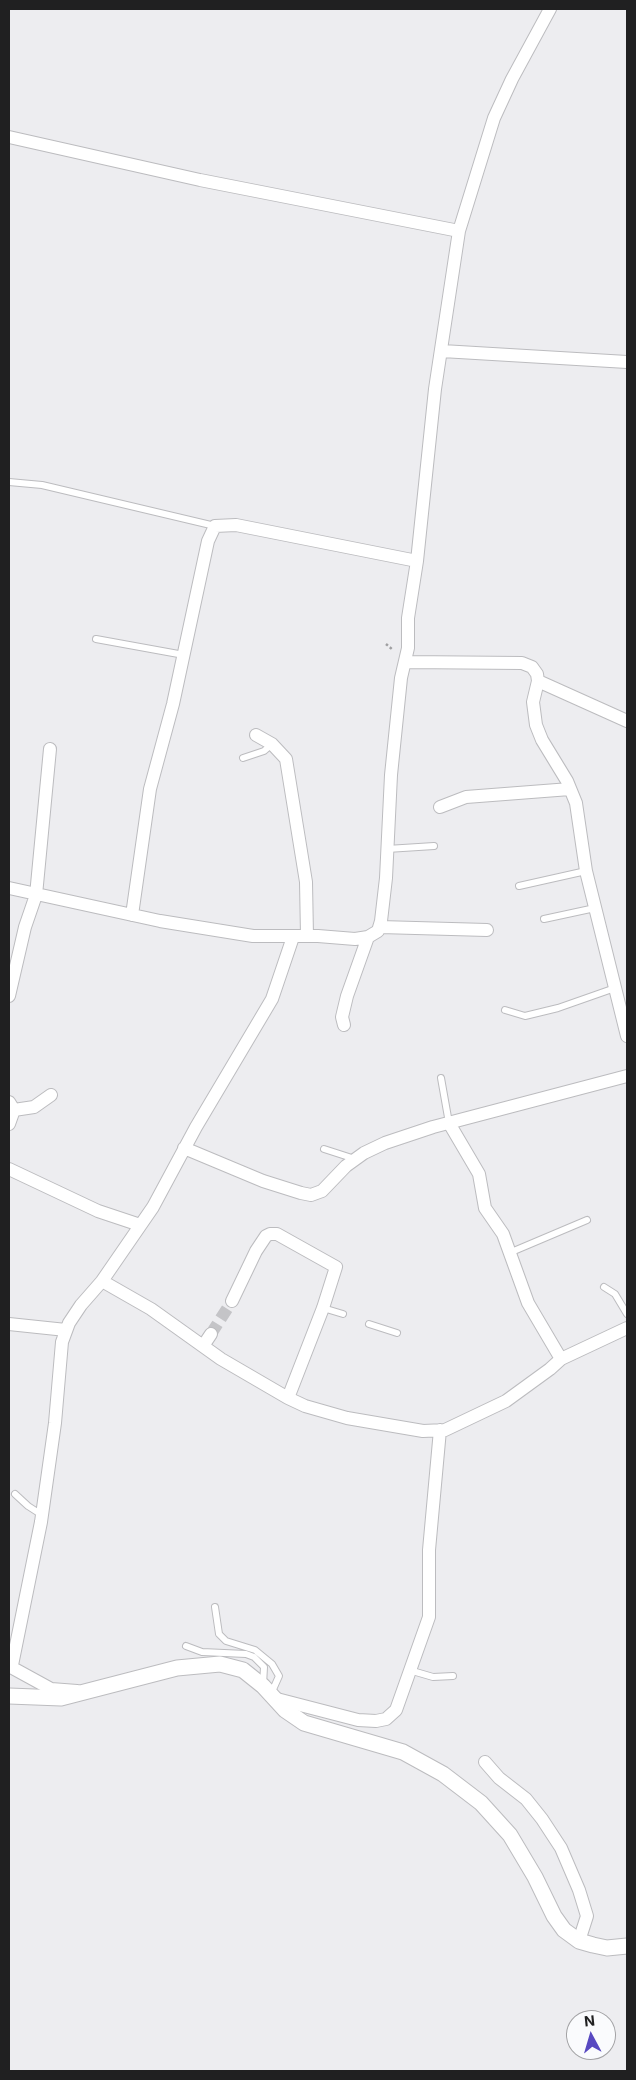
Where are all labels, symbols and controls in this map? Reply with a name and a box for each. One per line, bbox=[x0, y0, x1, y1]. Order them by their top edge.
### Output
north arrow bbox=[566, 2010, 616, 2060]
text: N bbox=[583, 2012, 596, 2030]

